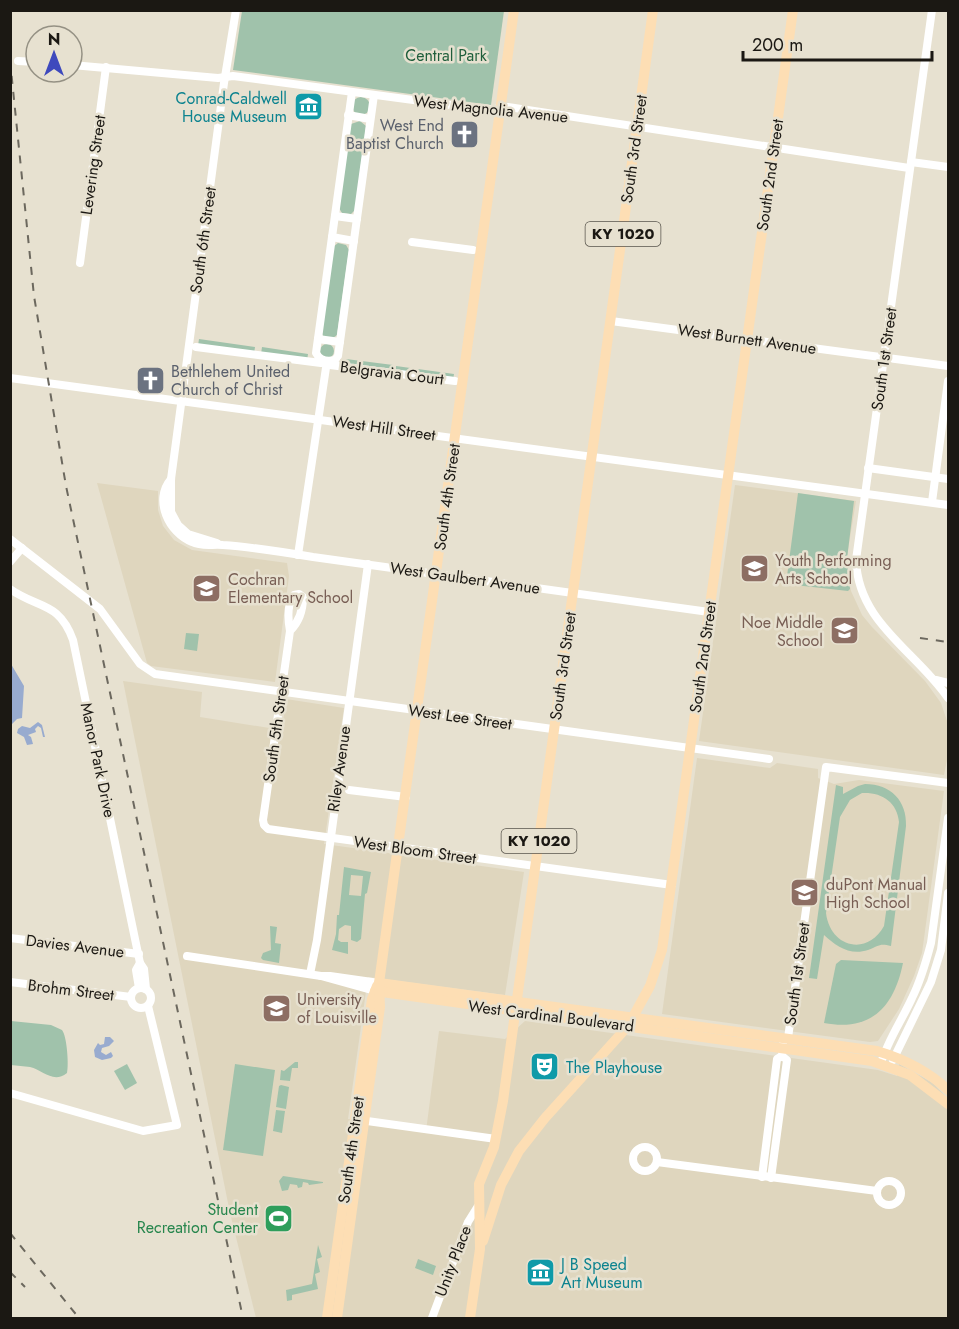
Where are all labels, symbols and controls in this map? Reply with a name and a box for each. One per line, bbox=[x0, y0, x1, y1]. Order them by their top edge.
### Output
north arrow bbox=[24, 24, 84, 84]
scale bar bbox=[743, 24, 932, 62]
text: N bbox=[48, 28, 60, 51]
text: 200 m bbox=[752, 32, 803, 58]
park label: Central Park bbox=[405, 44, 488, 67]
place label: Conrad-Caldwell House Museum bbox=[176, 87, 287, 128]
street label: West Magnolia Avenue bbox=[413, 89, 569, 129]
museum icon: Conrad-Caldwell House Museum bbox=[292, 91, 324, 123]
street label: South 3rd Street bbox=[615, 93, 653, 205]
street label: Levering Street bbox=[75, 114, 111, 216]
place label: West End Baptist Church bbox=[346, 114, 444, 155]
church icon: West End Baptist Church bbox=[449, 118, 481, 150]
street label: South 2nd Street bbox=[751, 118, 789, 232]
street label: South 6th Street bbox=[184, 185, 222, 295]
road number: KY 1020 bbox=[586, 222, 660, 246]
street label: South 1st Street bbox=[865, 306, 903, 412]
street label: West Burnett Avenue bbox=[676, 318, 818, 360]
street label: Belgravia Court bbox=[339, 355, 445, 391]
place label: Bethlehem United Church of Christ bbox=[171, 360, 290, 401]
church icon: Bethlehem United Church of Christ bbox=[134, 364, 166, 396]
street label: West Hill Street bbox=[331, 409, 437, 447]
street label: South 4th Street bbox=[428, 442, 466, 552]
place label: Youth Performing Arts School bbox=[775, 549, 892, 590]
school or university icon: Youth Performing Arts School bbox=[738, 553, 770, 585]
street label: West Gaulbert Avenue bbox=[388, 556, 542, 600]
place label: Cochran Elementary School bbox=[228, 568, 353, 609]
school or university icon: Cochran Elementary School bbox=[191, 572, 223, 604]
street label: South 2nd Street bbox=[684, 600, 722, 714]
street label: South 3rd Street bbox=[544, 610, 582, 722]
place label: Noe Middle School bbox=[742, 611, 823, 652]
school or university icon: Noe Middle School bbox=[828, 615, 860, 647]
street label: South 5th Street bbox=[257, 674, 295, 784]
street label: West Lee Street bbox=[407, 698, 514, 736]
street label: Manor Park Drive bbox=[75, 700, 121, 820]
street label: Riley Avenue bbox=[322, 725, 356, 813]
road number: KY 1020 bbox=[502, 829, 576, 853]
street label: West Bloom Street bbox=[352, 830, 478, 870]
place label: duPont Manual High School bbox=[826, 873, 926, 914]
school or university icon: duPont Manual High School bbox=[789, 877, 821, 909]
street label: South 1st Street bbox=[778, 921, 816, 1027]
street label: Davies Avenue bbox=[24, 929, 126, 963]
street label: Brohm Street bbox=[27, 973, 116, 1007]
place label: University of Louisville bbox=[297, 988, 377, 1029]
school or university icon: University of Louisville bbox=[260, 992, 292, 1024]
street label: West Cardinal Boulevard bbox=[467, 994, 635, 1038]
theatre icon: The Playhouse bbox=[529, 1051, 561, 1083]
place label: The Playhouse bbox=[566, 1056, 662, 1079]
street label: South 4th Street bbox=[332, 1095, 370, 1205]
place label: Student Recreation Center bbox=[137, 1198, 259, 1239]
sports icon: Student Recreation Center bbox=[263, 1202, 295, 1234]
street label: Unity Place bbox=[429, 1222, 477, 1300]
place label: J B Speed Art Museum bbox=[559, 1253, 643, 1294]
museum icon: J B Speed Art Museum bbox=[524, 1257, 556, 1289]

